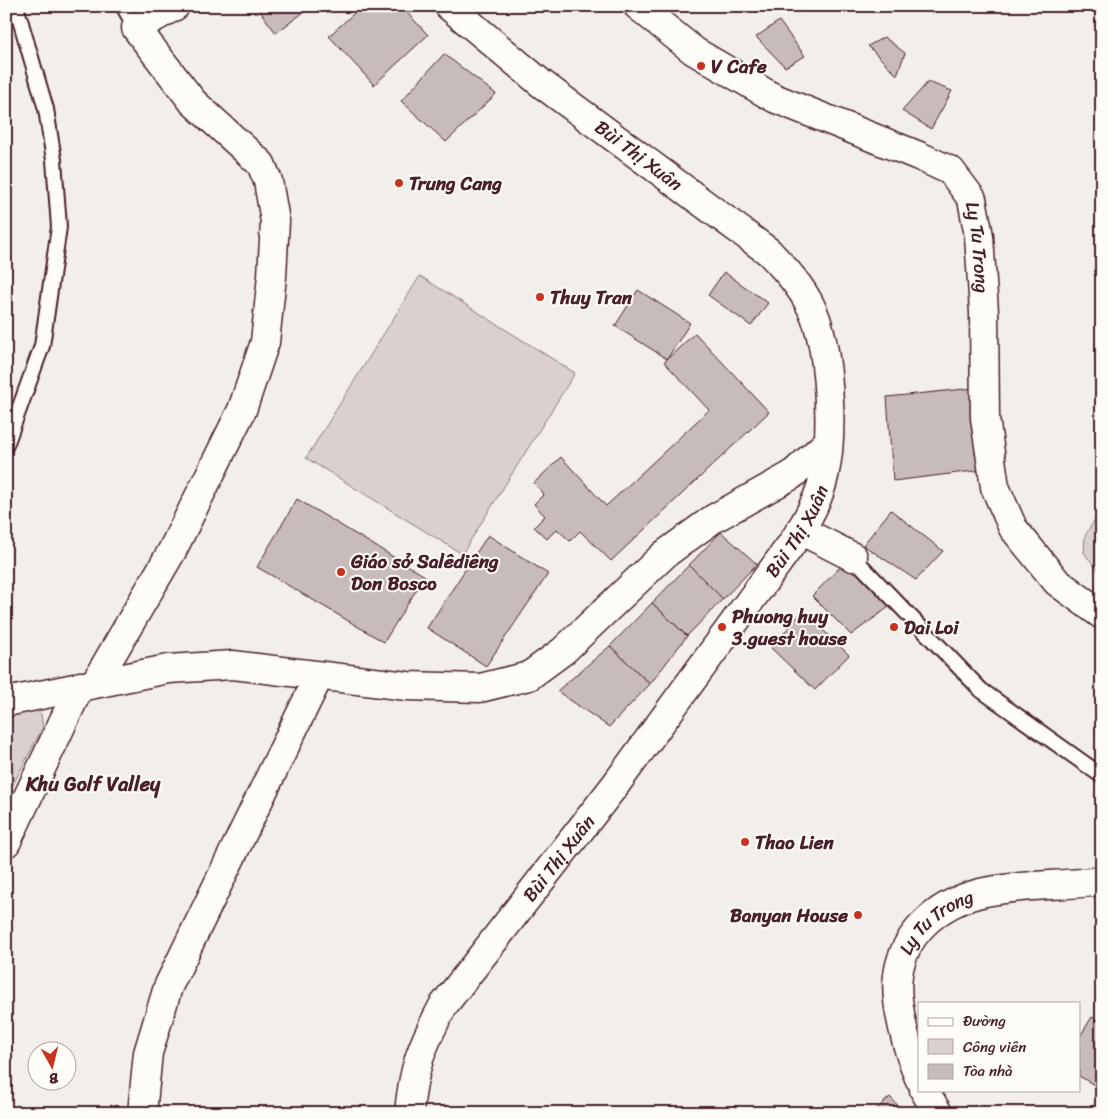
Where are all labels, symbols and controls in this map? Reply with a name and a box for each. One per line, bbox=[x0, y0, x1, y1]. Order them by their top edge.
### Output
place label: V Cafe bbox=[711, 50, 767, 83]
marker: V Cafe bbox=[695, 60, 707, 72]
street label: Bùi Thị Xuân bbox=[587, 111, 690, 200]
place label: Trung Cang bbox=[409, 167, 502, 200]
marker: Trung Cang bbox=[393, 177, 405, 189]
street label: Ly Tu Trong bbox=[956, 199, 999, 295]
place label: Thuy Tran bbox=[550, 281, 633, 314]
marker: Thuy Tran bbox=[534, 291, 546, 303]
street label: Bùi Thị Xuân bbox=[756, 481, 838, 585]
place label: Giáo sở Salêdiêng Don Bosco bbox=[350, 545, 499, 600]
marker: Giáo sở Salêdiêng Don Bosco bbox=[335, 566, 347, 578]
place label: Phuong huy 3.guest house bbox=[731, 600, 847, 655]
place label: Dai Loi bbox=[904, 611, 960, 644]
marker: Phuong huy 3.guest house bbox=[716, 621, 728, 633]
marker: Dai Loi bbox=[888, 621, 900, 633]
district label: Khu Golf Valley bbox=[25, 767, 161, 802]
street label: Bùi Thị Xuân bbox=[514, 807, 604, 909]
place label: Thao Lien bbox=[755, 826, 834, 859]
marker: Thao Lien bbox=[739, 836, 751, 848]
street label: Ly Tu Trong bbox=[890, 880, 978, 960]
place label: Banyan House bbox=[730, 899, 848, 932]
marker: Banyan House bbox=[852, 909, 864, 921]
legend bbox=[918, 1002, 1080, 1092]
text: Đường bbox=[963, 1008, 1006, 1034]
text: Công viên bbox=[963, 1034, 1026, 1060]
north arrow bbox=[28, 1042, 78, 1092]
text: Tòa nhà bbox=[963, 1058, 1013, 1084]
text: B bbox=[47, 1065, 60, 1091]

